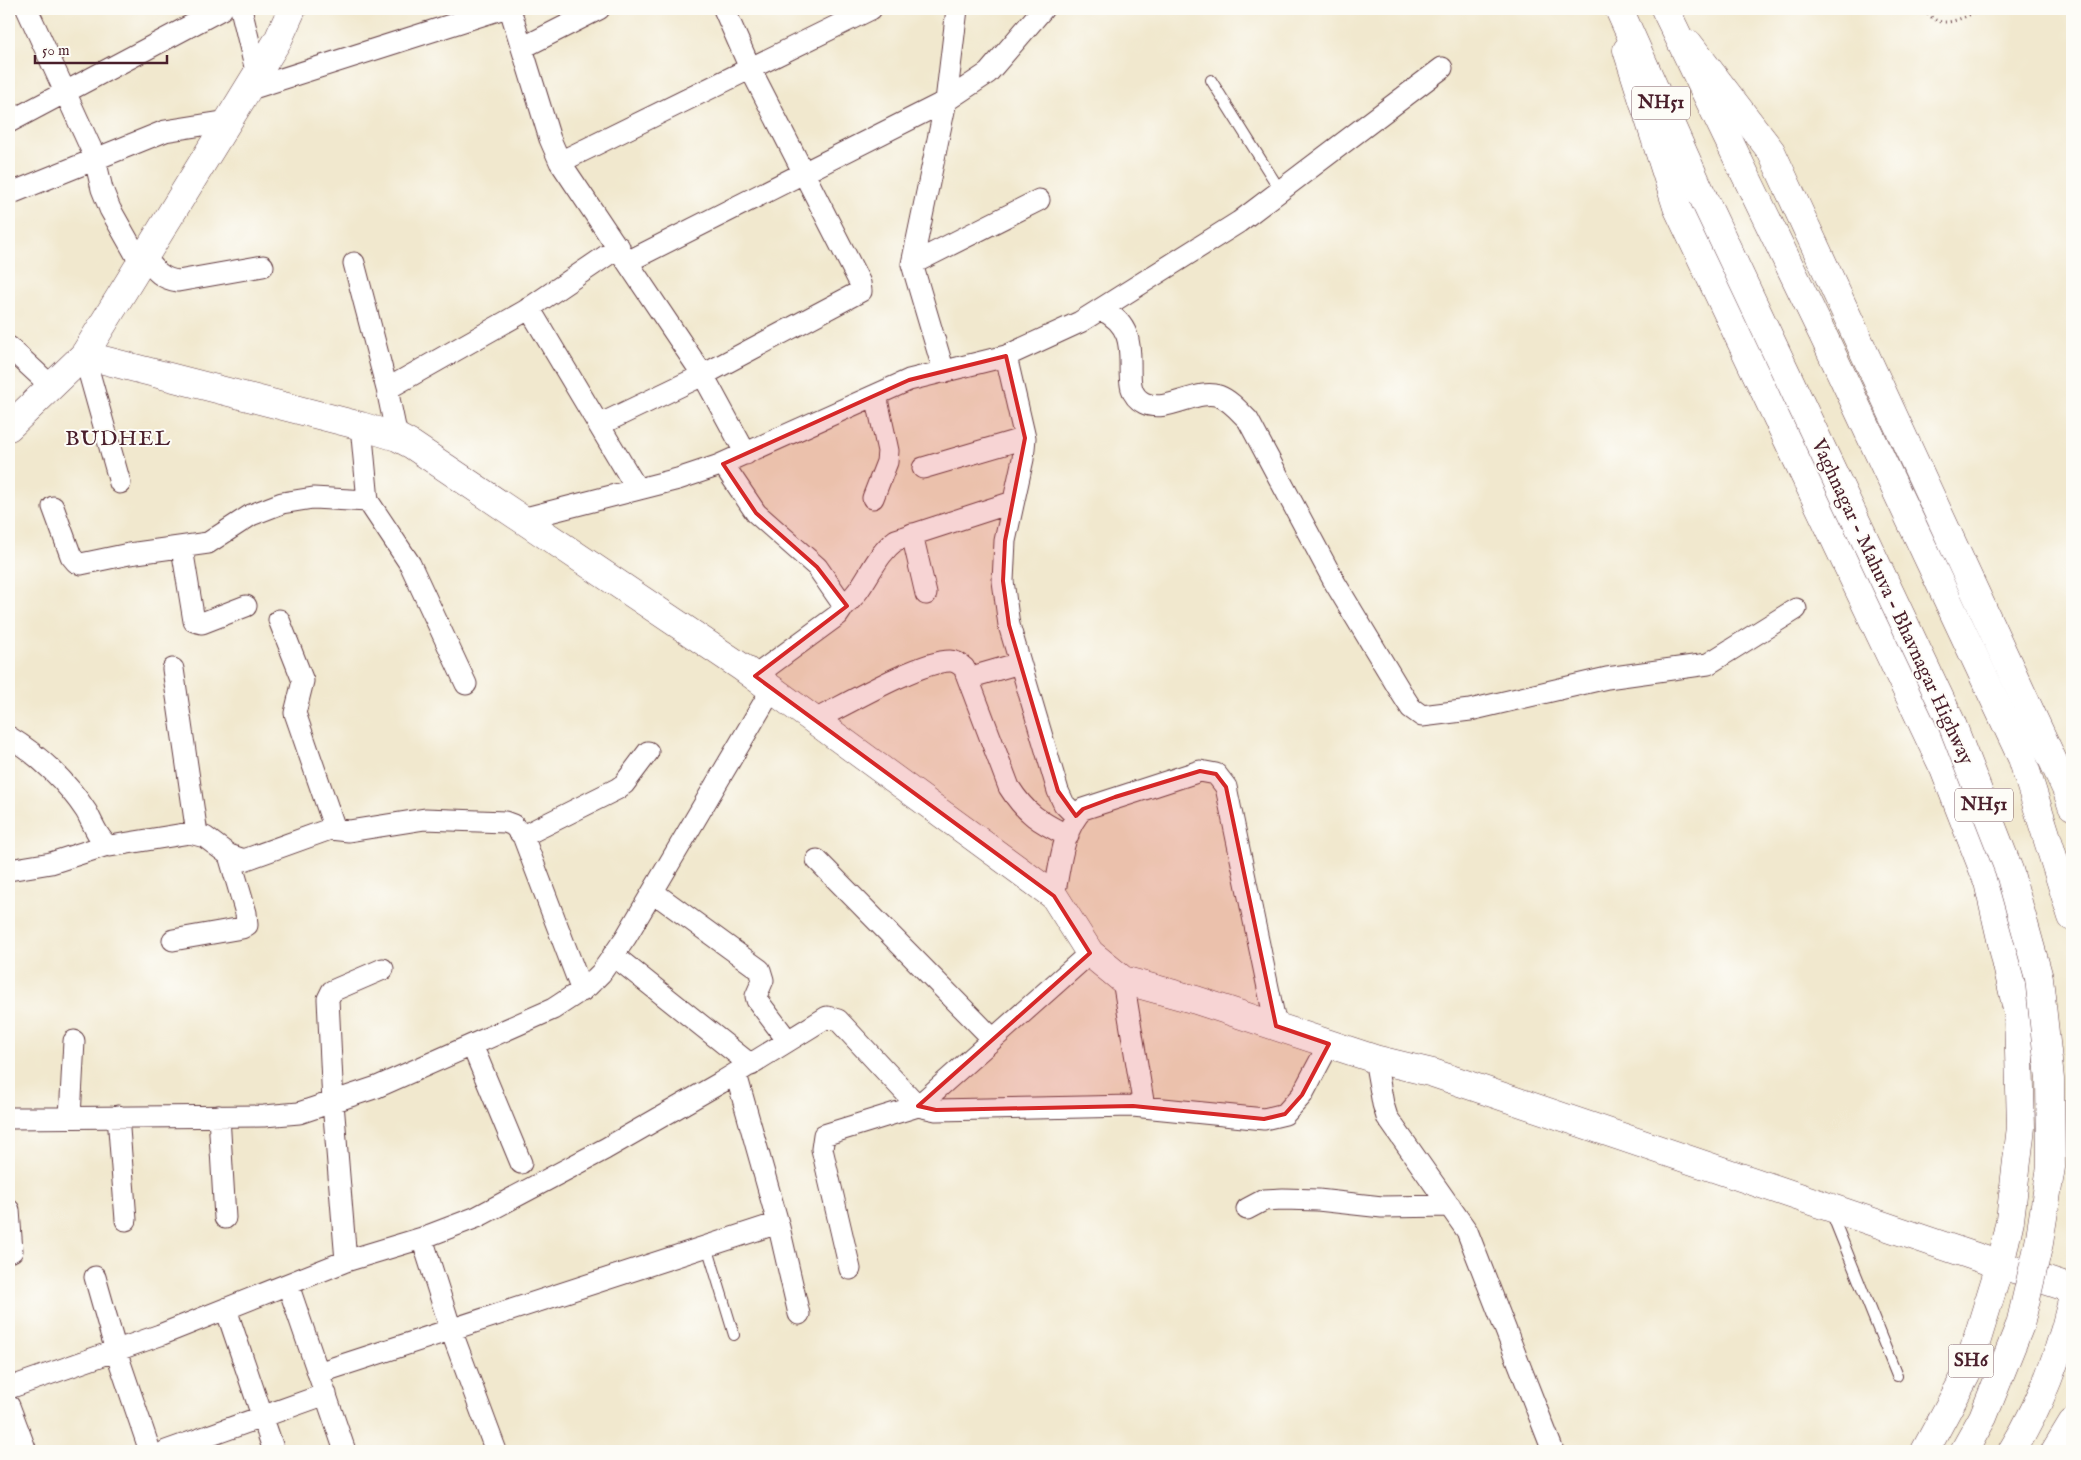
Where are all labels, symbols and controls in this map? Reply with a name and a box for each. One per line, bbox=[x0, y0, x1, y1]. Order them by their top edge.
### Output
scale bar bbox=[35, 32, 168, 64]
text: 50 m bbox=[42, 41, 70, 60]
road number: NH51 bbox=[1632, 86, 1690, 120]
district label: BUDHEL bbox=[65, 425, 171, 453]
street label: Vaghnagar - Mahuva - Bhavnagar Highway bbox=[1805, 434, 1979, 769]
road number: NH51 bbox=[1955, 788, 2013, 822]
road number: SH6 bbox=[1948, 1344, 1994, 1378]

